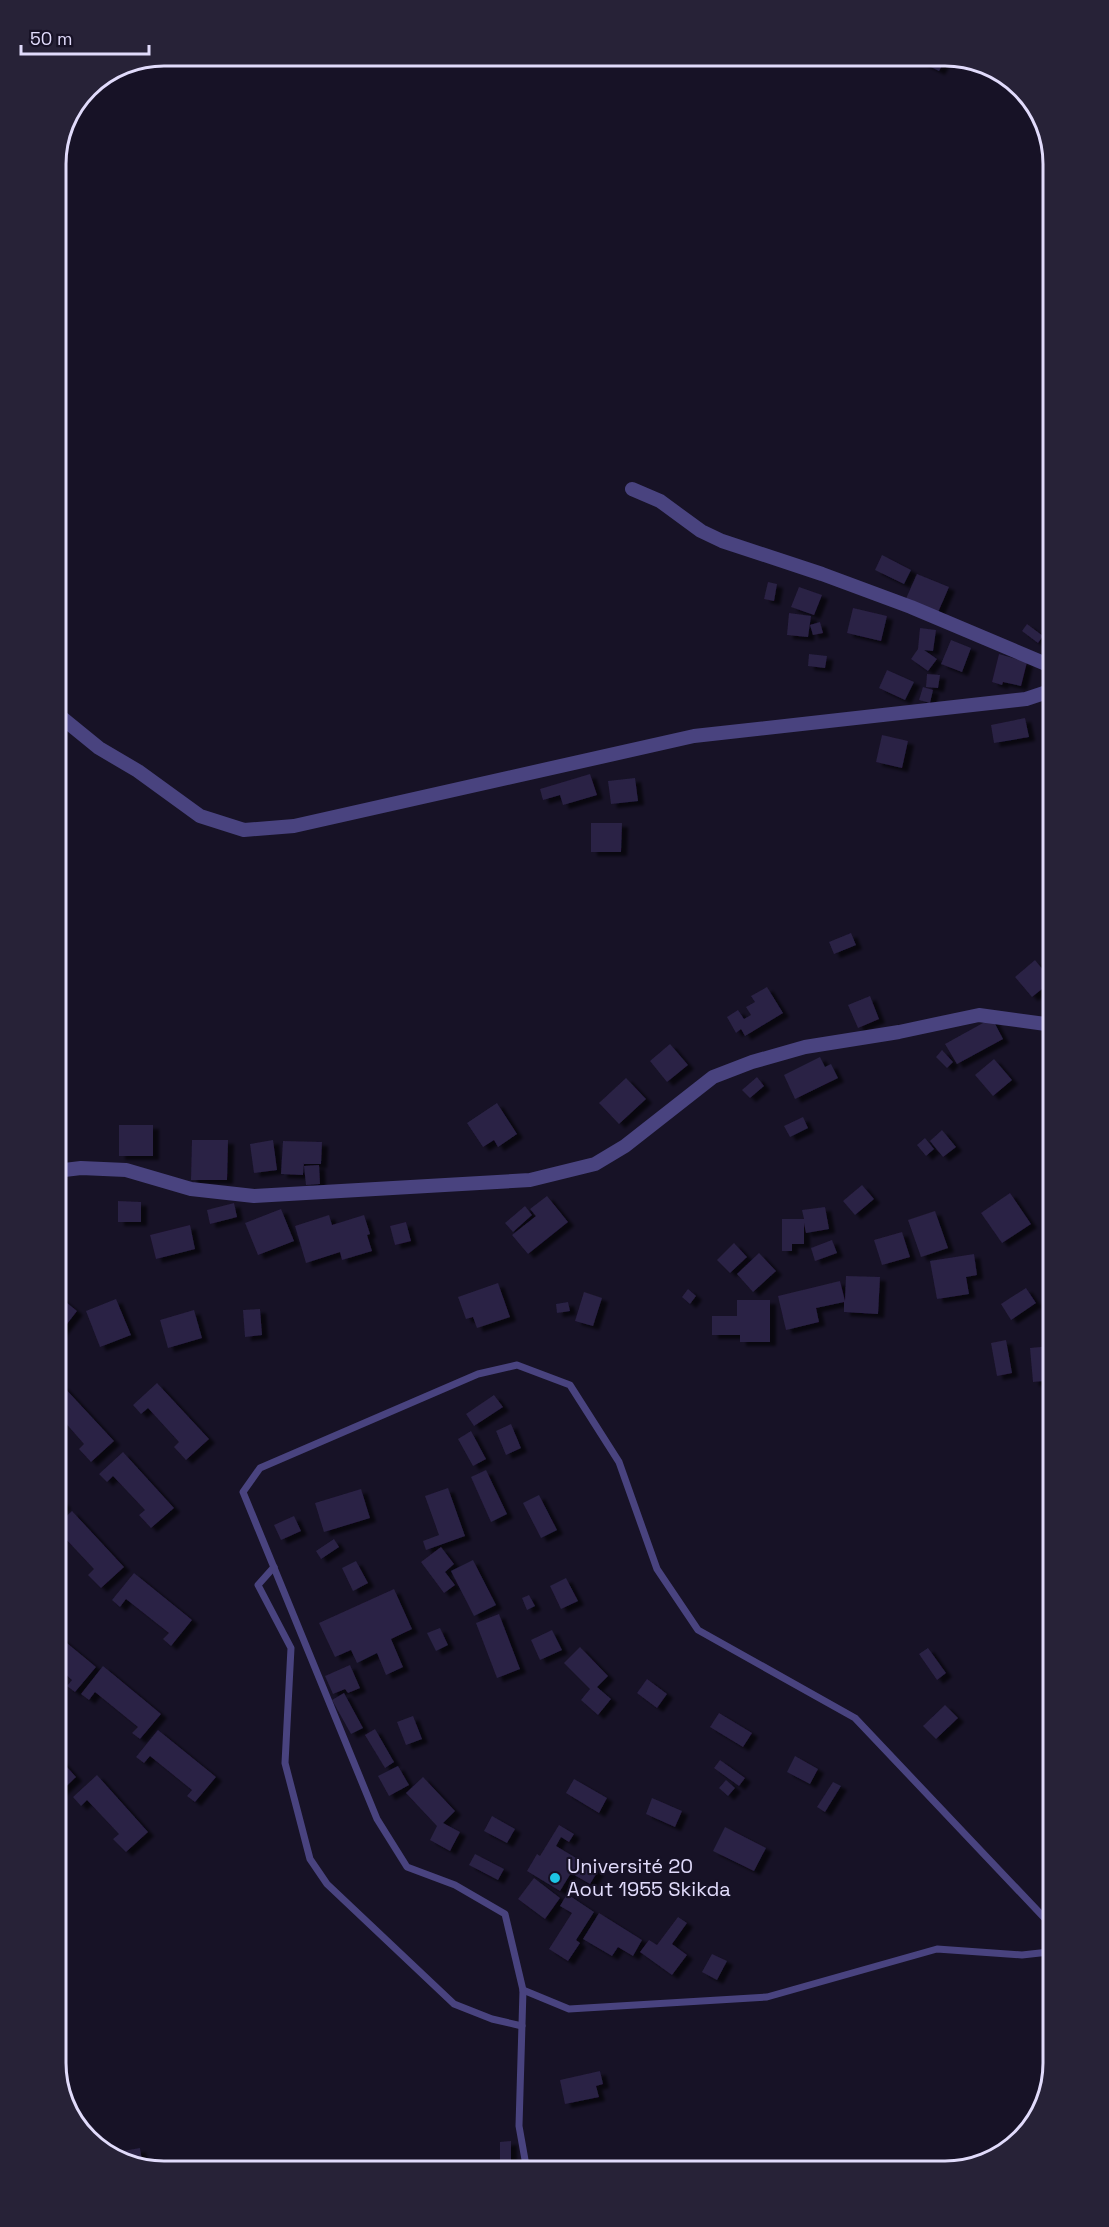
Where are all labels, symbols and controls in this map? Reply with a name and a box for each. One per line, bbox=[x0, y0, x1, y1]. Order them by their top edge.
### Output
scale bar bbox=[21, 18, 148, 56]
text: 50 m bbox=[30, 27, 72, 50]
place label: Université 20 Aout 1955 Skikda bbox=[567, 1853, 731, 1902]
marker: Université 20 Aout 1955 Skikda bbox=[548, 1871, 562, 1885]

